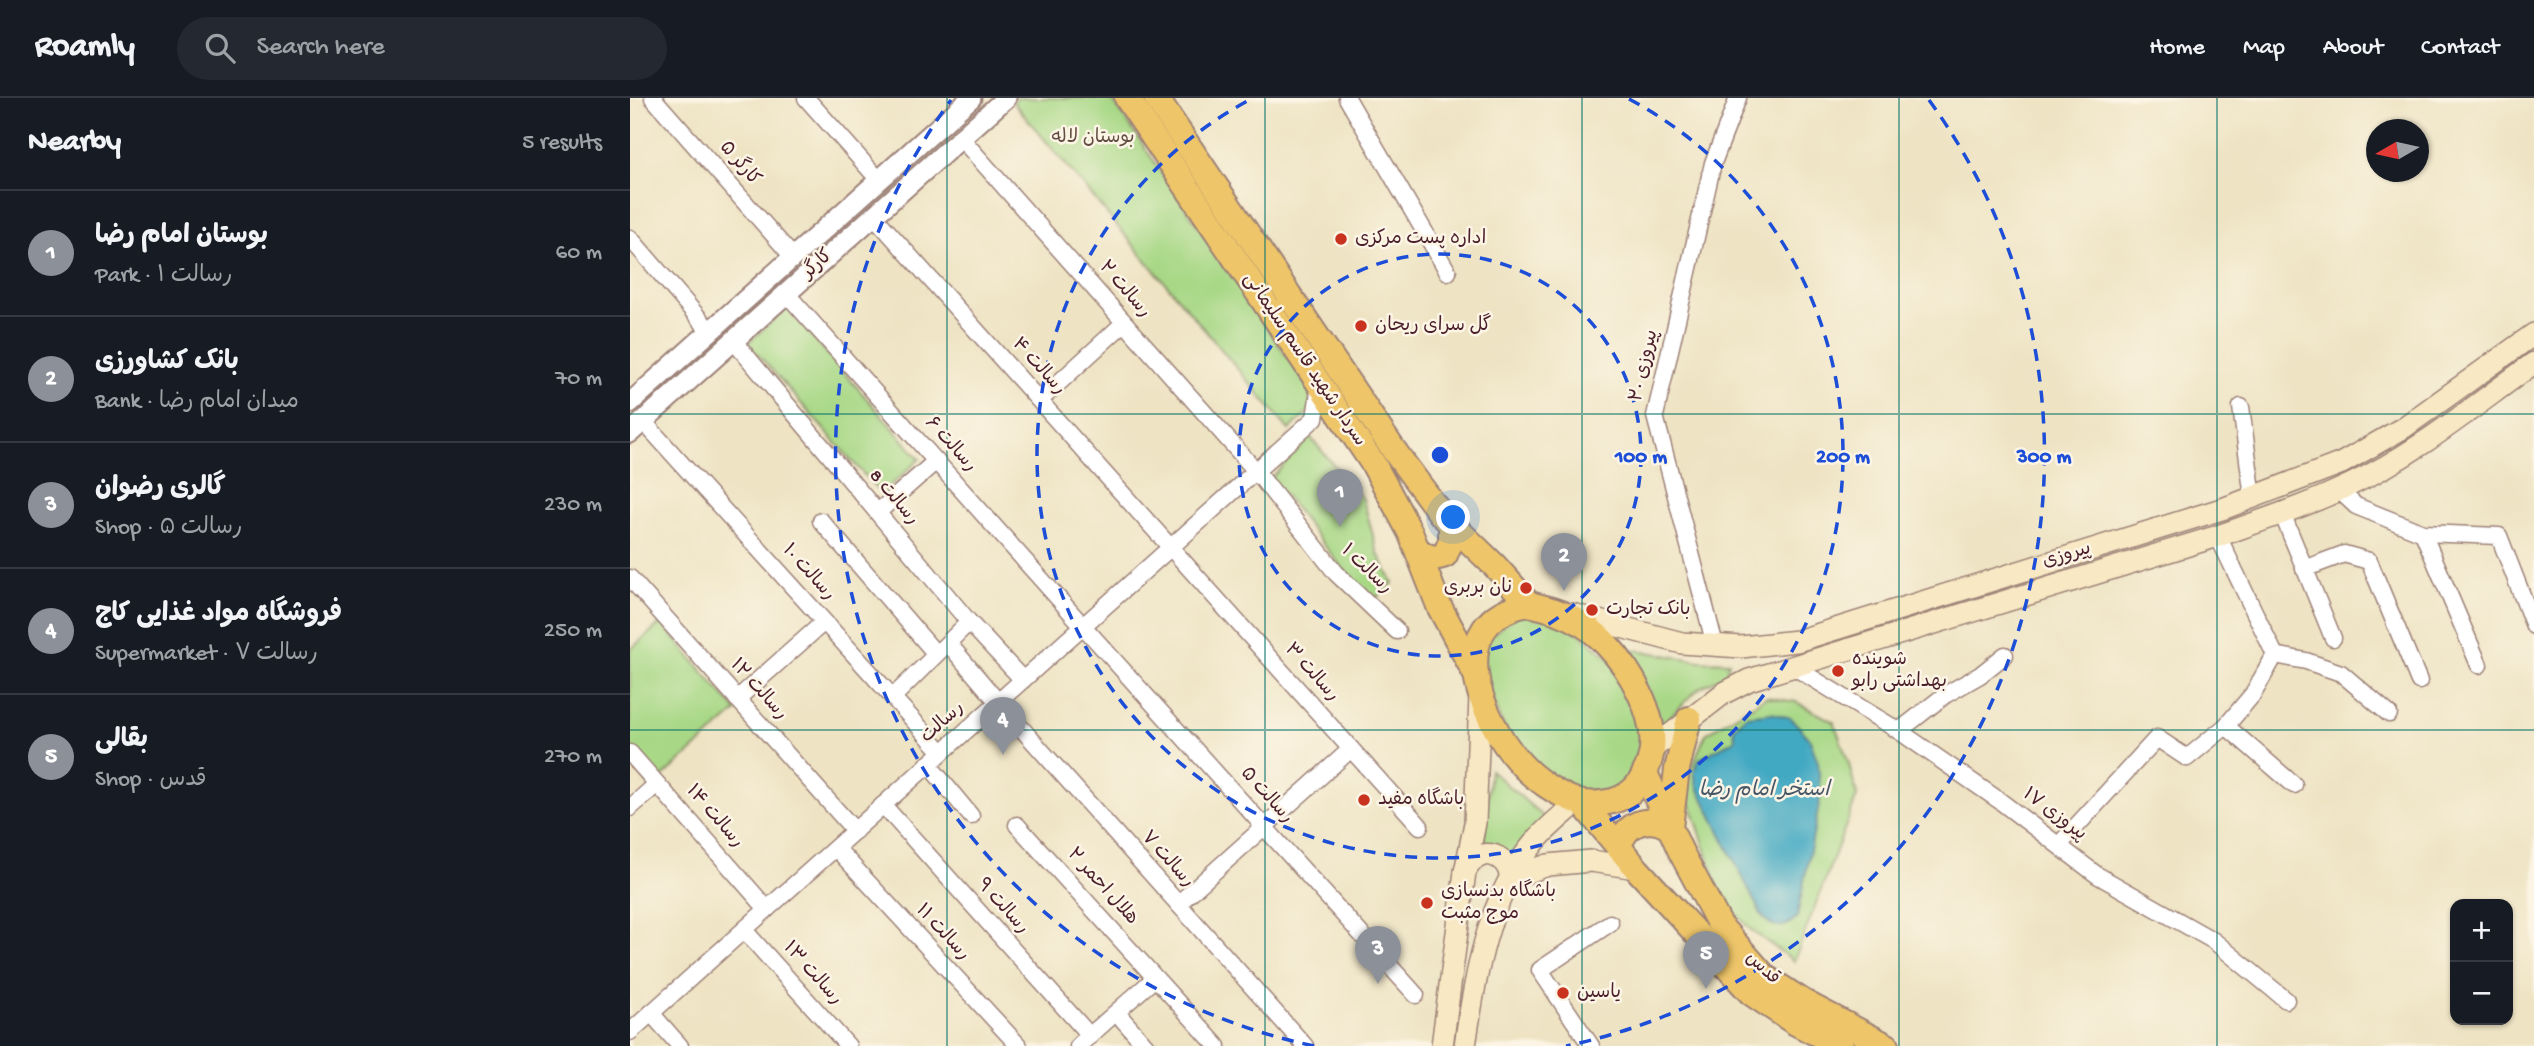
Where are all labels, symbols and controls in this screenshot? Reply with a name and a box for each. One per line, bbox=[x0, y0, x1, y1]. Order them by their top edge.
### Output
search box bbox=[177, 17, 667, 80]
text: Roamly bbox=[35, 29, 135, 67]
icon: search bbox=[201, 29, 239, 67]
text: Search here bbox=[257, 33, 385, 64]
text: Home bbox=[2149, 34, 2205, 63]
text: Map bbox=[2243, 34, 2285, 63]
text: About bbox=[2323, 34, 2383, 63]
text: Contact bbox=[2421, 34, 2499, 63]
north arrow bbox=[2366, 119, 2429, 182]
text: Nearby bbox=[28, 126, 121, 161]
park label: بوستان لاله bbox=[1051, 127, 1135, 150]
text: 5 results bbox=[522, 130, 602, 157]
street label: کارگر ۵ bbox=[713, 136, 766, 191]
text: بوستان امام رضا bbox=[95, 222, 268, 253]
place label: اداره پست مرکزی bbox=[1355, 228, 1486, 251]
marker: اداره پست مرکزی bbox=[1333, 231, 1349, 247]
text: 1 bbox=[46, 240, 56, 267]
text: 60 m bbox=[556, 240, 602, 267]
street label: کارگر bbox=[795, 244, 838, 286]
street label: رسالت ۲ bbox=[1093, 257, 1155, 323]
text: Park · رسالت ۱ bbox=[95, 263, 233, 290]
street label: سردار شهید قاسم سلیمانی bbox=[1237, 269, 1371, 451]
place label: گل سرای ریحان bbox=[1375, 313, 1491, 338]
marker: گل سرای ریحان bbox=[1353, 318, 1369, 334]
street label: پیروزی ۲۰ bbox=[1626, 328, 1664, 404]
street label: رسالت ۴ bbox=[1006, 333, 1070, 401]
text: بانک کشاورزی bbox=[95, 348, 239, 379]
text: 2 bbox=[45, 366, 57, 393]
text: 70 m bbox=[555, 366, 602, 393]
text: Bank · میدان امام رضا bbox=[95, 389, 299, 416]
street label: رسالت ۶ bbox=[919, 412, 981, 478]
centre of rings bbox=[1428, 443, 1452, 467]
text: 100 m bbox=[1614, 446, 1667, 471]
text: 200 m bbox=[1816, 446, 1870, 471]
text: 300 m bbox=[2016, 446, 2071, 471]
street label: رسالت 8 bbox=[863, 465, 923, 531]
pin: 1 bbox=[1317, 469, 1363, 527]
text: گالری رضوان bbox=[95, 474, 226, 505]
text: 3 bbox=[45, 492, 57, 519]
text: 230 m bbox=[544, 492, 602, 519]
your location bbox=[1436, 500, 1470, 534]
text: Shop · رسالت ۵ bbox=[95, 515, 243, 542]
pin: 2 bbox=[1541, 533, 1587, 591]
street label: پیروزی bbox=[2040, 538, 2094, 574]
street label: رسالت ۱۰ bbox=[777, 540, 839, 606]
street label: رسالت ۱ bbox=[1336, 540, 1396, 600]
place label: نان بربری bbox=[1444, 577, 1512, 600]
marker: نان بربری bbox=[1518, 580, 1534, 596]
place label: بانک تجارت bbox=[1606, 599, 1691, 622]
text: فروشگاه مواد غذایی کاج bbox=[95, 600, 342, 631]
marker: بانک تجارت bbox=[1584, 602, 1600, 618]
text: 4 bbox=[46, 618, 56, 645]
text: 250 m bbox=[544, 618, 602, 645]
street label: رسالت ۳ bbox=[1279, 639, 1343, 707]
text: Supermarket · رسالت ۷ bbox=[95, 641, 318, 668]
place label: شوینده بهداشتی رابو bbox=[1850, 649, 1947, 694]
street label: رسالت ۱۲ bbox=[724, 654, 792, 726]
marker: شوینده بهداشتی رابو bbox=[1830, 663, 1846, 679]
street label: رسالت bbox=[916, 697, 970, 749]
pin: 4 bbox=[980, 697, 1026, 755]
text: بقالی bbox=[95, 726, 148, 757]
text: 5 bbox=[45, 744, 57, 771]
text: 270 m bbox=[544, 744, 602, 771]
street label: رسالت ۵ bbox=[1234, 763, 1298, 829]
text: Shop · قدس bbox=[95, 767, 207, 794]
water label: استخر امام رضا bbox=[1699, 778, 1832, 804]
street label: رسالت ۱۴ bbox=[680, 781, 748, 853]
street label: پیروزی ۱۷ bbox=[2017, 783, 2091, 847]
place label: باشگاه مفید bbox=[1378, 787, 1464, 812]
marker: باشگاه مفید bbox=[1356, 792, 1372, 808]
street label: رسالت ۷ bbox=[1135, 827, 1199, 893]
street label: هلال احمر ۲ bbox=[1061, 844, 1143, 930]
street label: رسالت ۹ bbox=[971, 874, 1033, 940]
place label: باشگاه بدنسازی موج مثبت bbox=[1441, 879, 1556, 926]
marker: باشگاه بدنسازی موج مثبت bbox=[1419, 895, 1435, 911]
map controls bbox=[2450, 899, 2513, 1025]
button: + bbox=[2450, 899, 2513, 962]
street label: رسالت ۱۱ bbox=[910, 900, 974, 966]
pin: 3 bbox=[1355, 926, 1401, 984]
pin: 5 bbox=[1683, 931, 1729, 989]
street label: رسالت ۱۳ bbox=[777, 937, 847, 1011]
street label: قدس bbox=[1740, 947, 1784, 991]
button: − bbox=[2450, 962, 2513, 1025]
place label: یاسین bbox=[1577, 982, 1621, 1005]
marker: یاسین bbox=[1555, 985, 1571, 1001]

